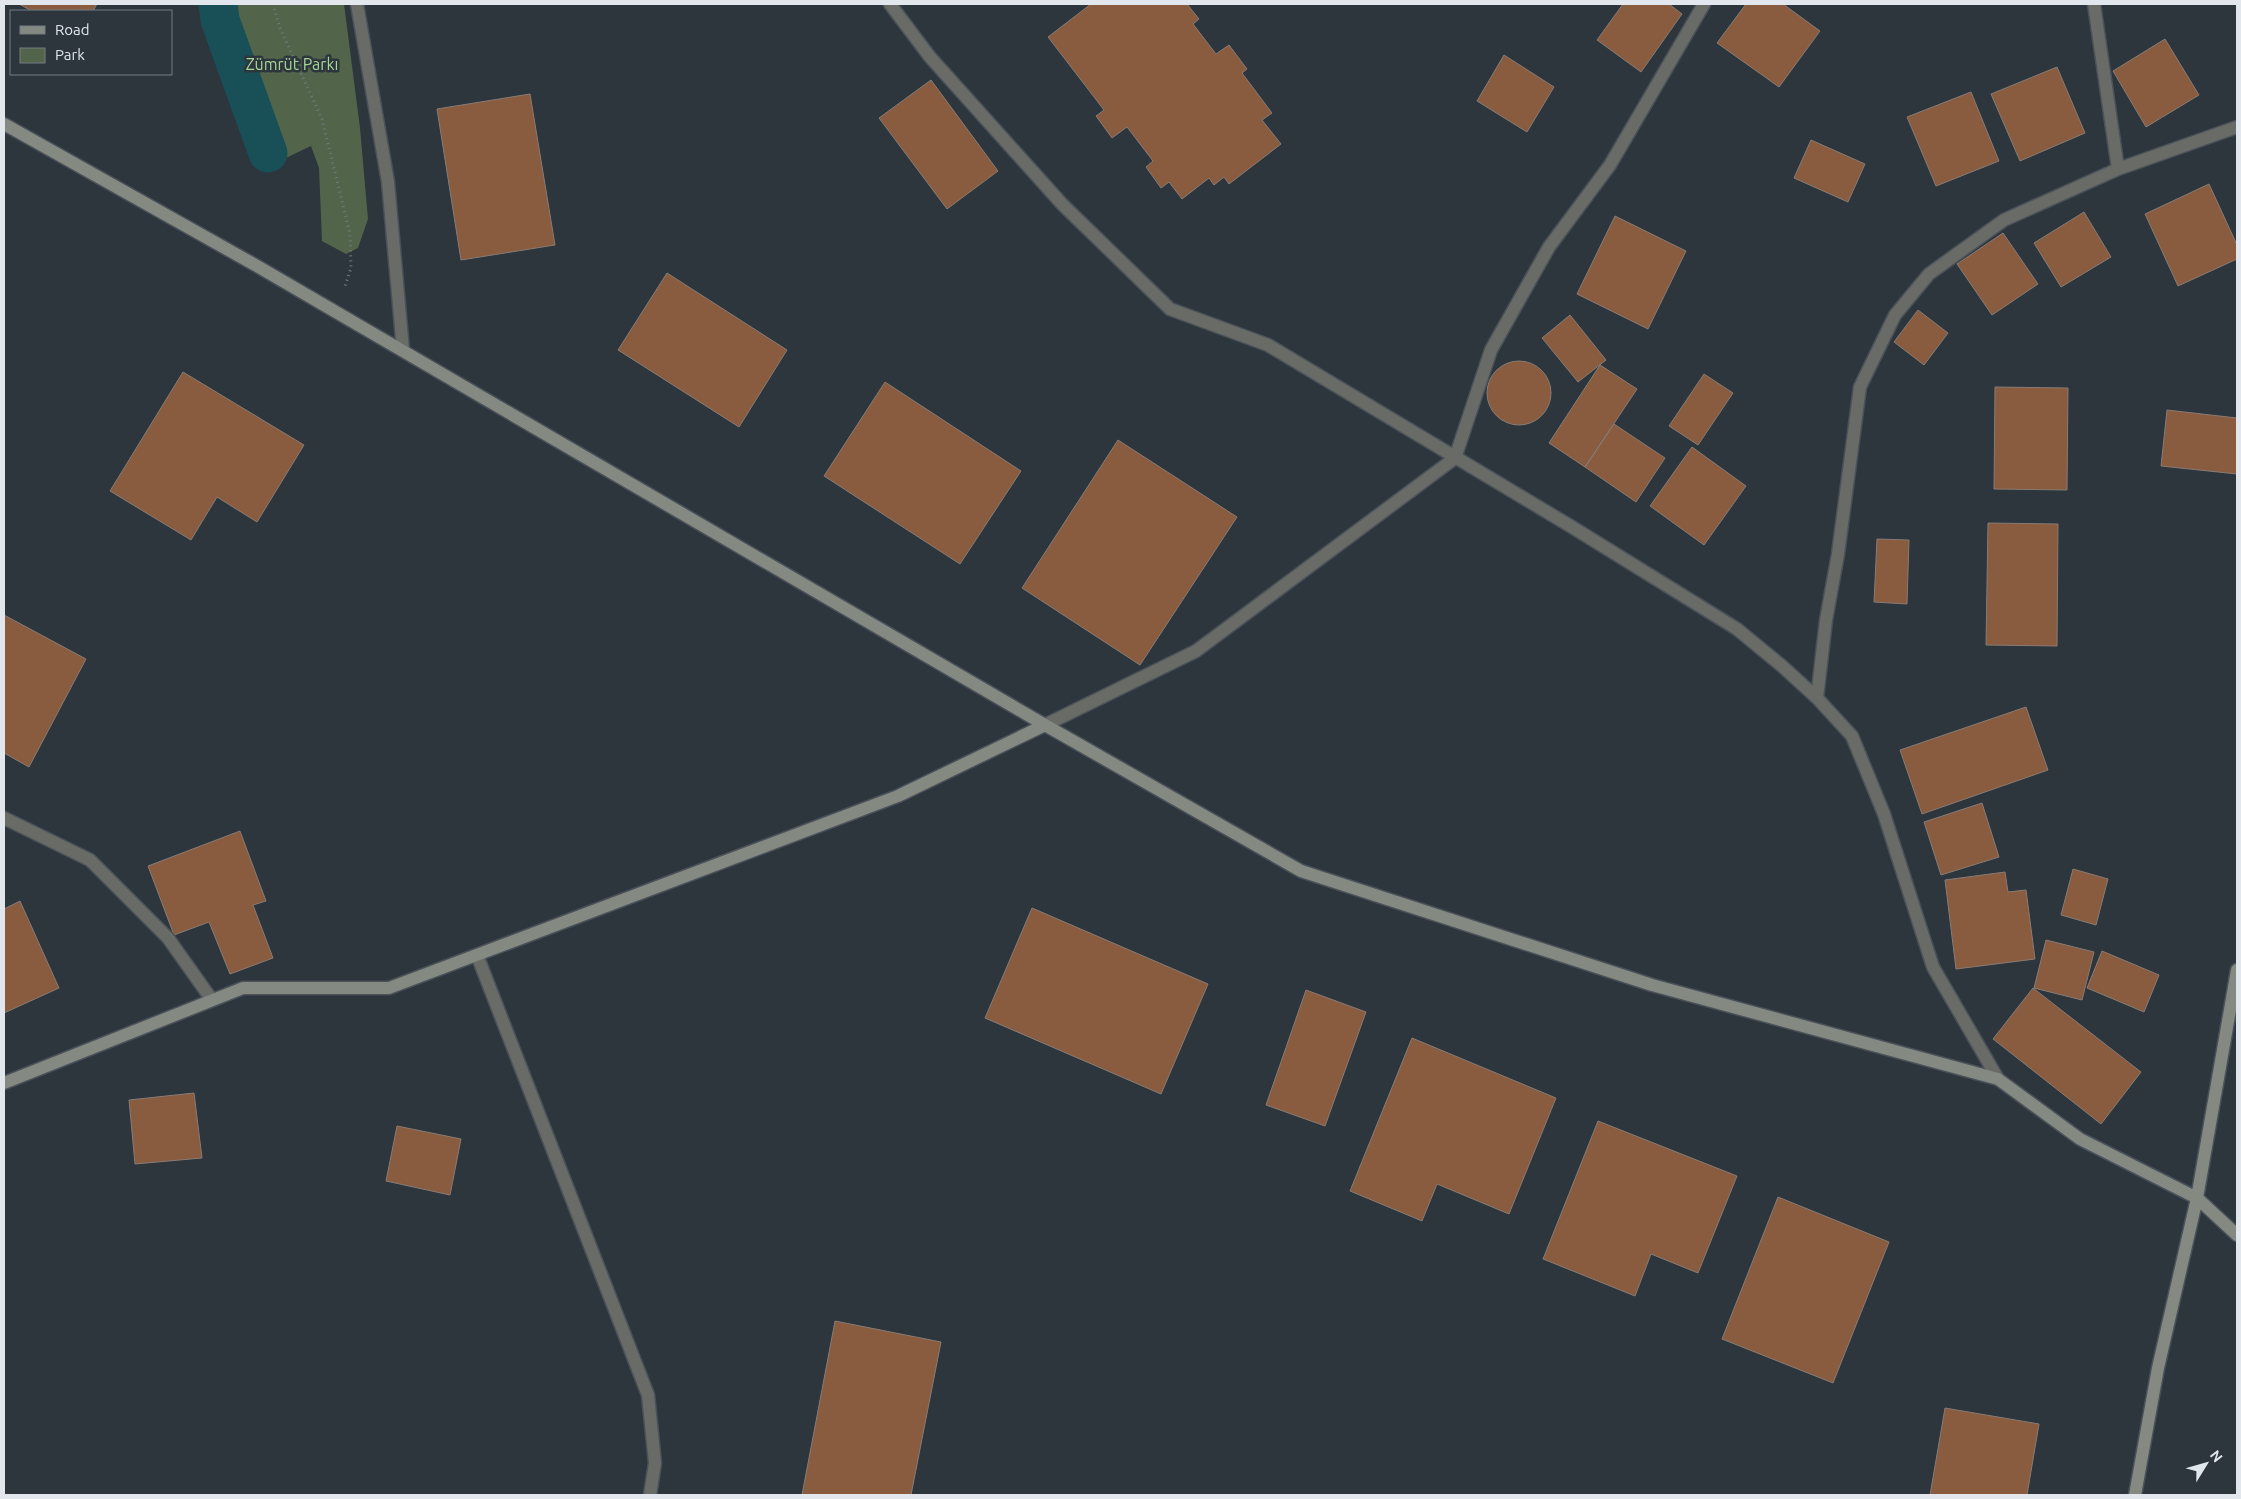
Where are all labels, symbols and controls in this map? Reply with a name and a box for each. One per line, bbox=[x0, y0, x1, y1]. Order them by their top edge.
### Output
legend bbox=[10, 10, 172, 75]
text: Road bbox=[55, 21, 90, 38]
text: Park bbox=[55, 46, 85, 63]
park label: Zümrüt Parkı bbox=[246, 55, 338, 73]
north arrow bbox=[2181, 1439, 2231, 1489]
text: N bbox=[2207, 1447, 2226, 1465]

